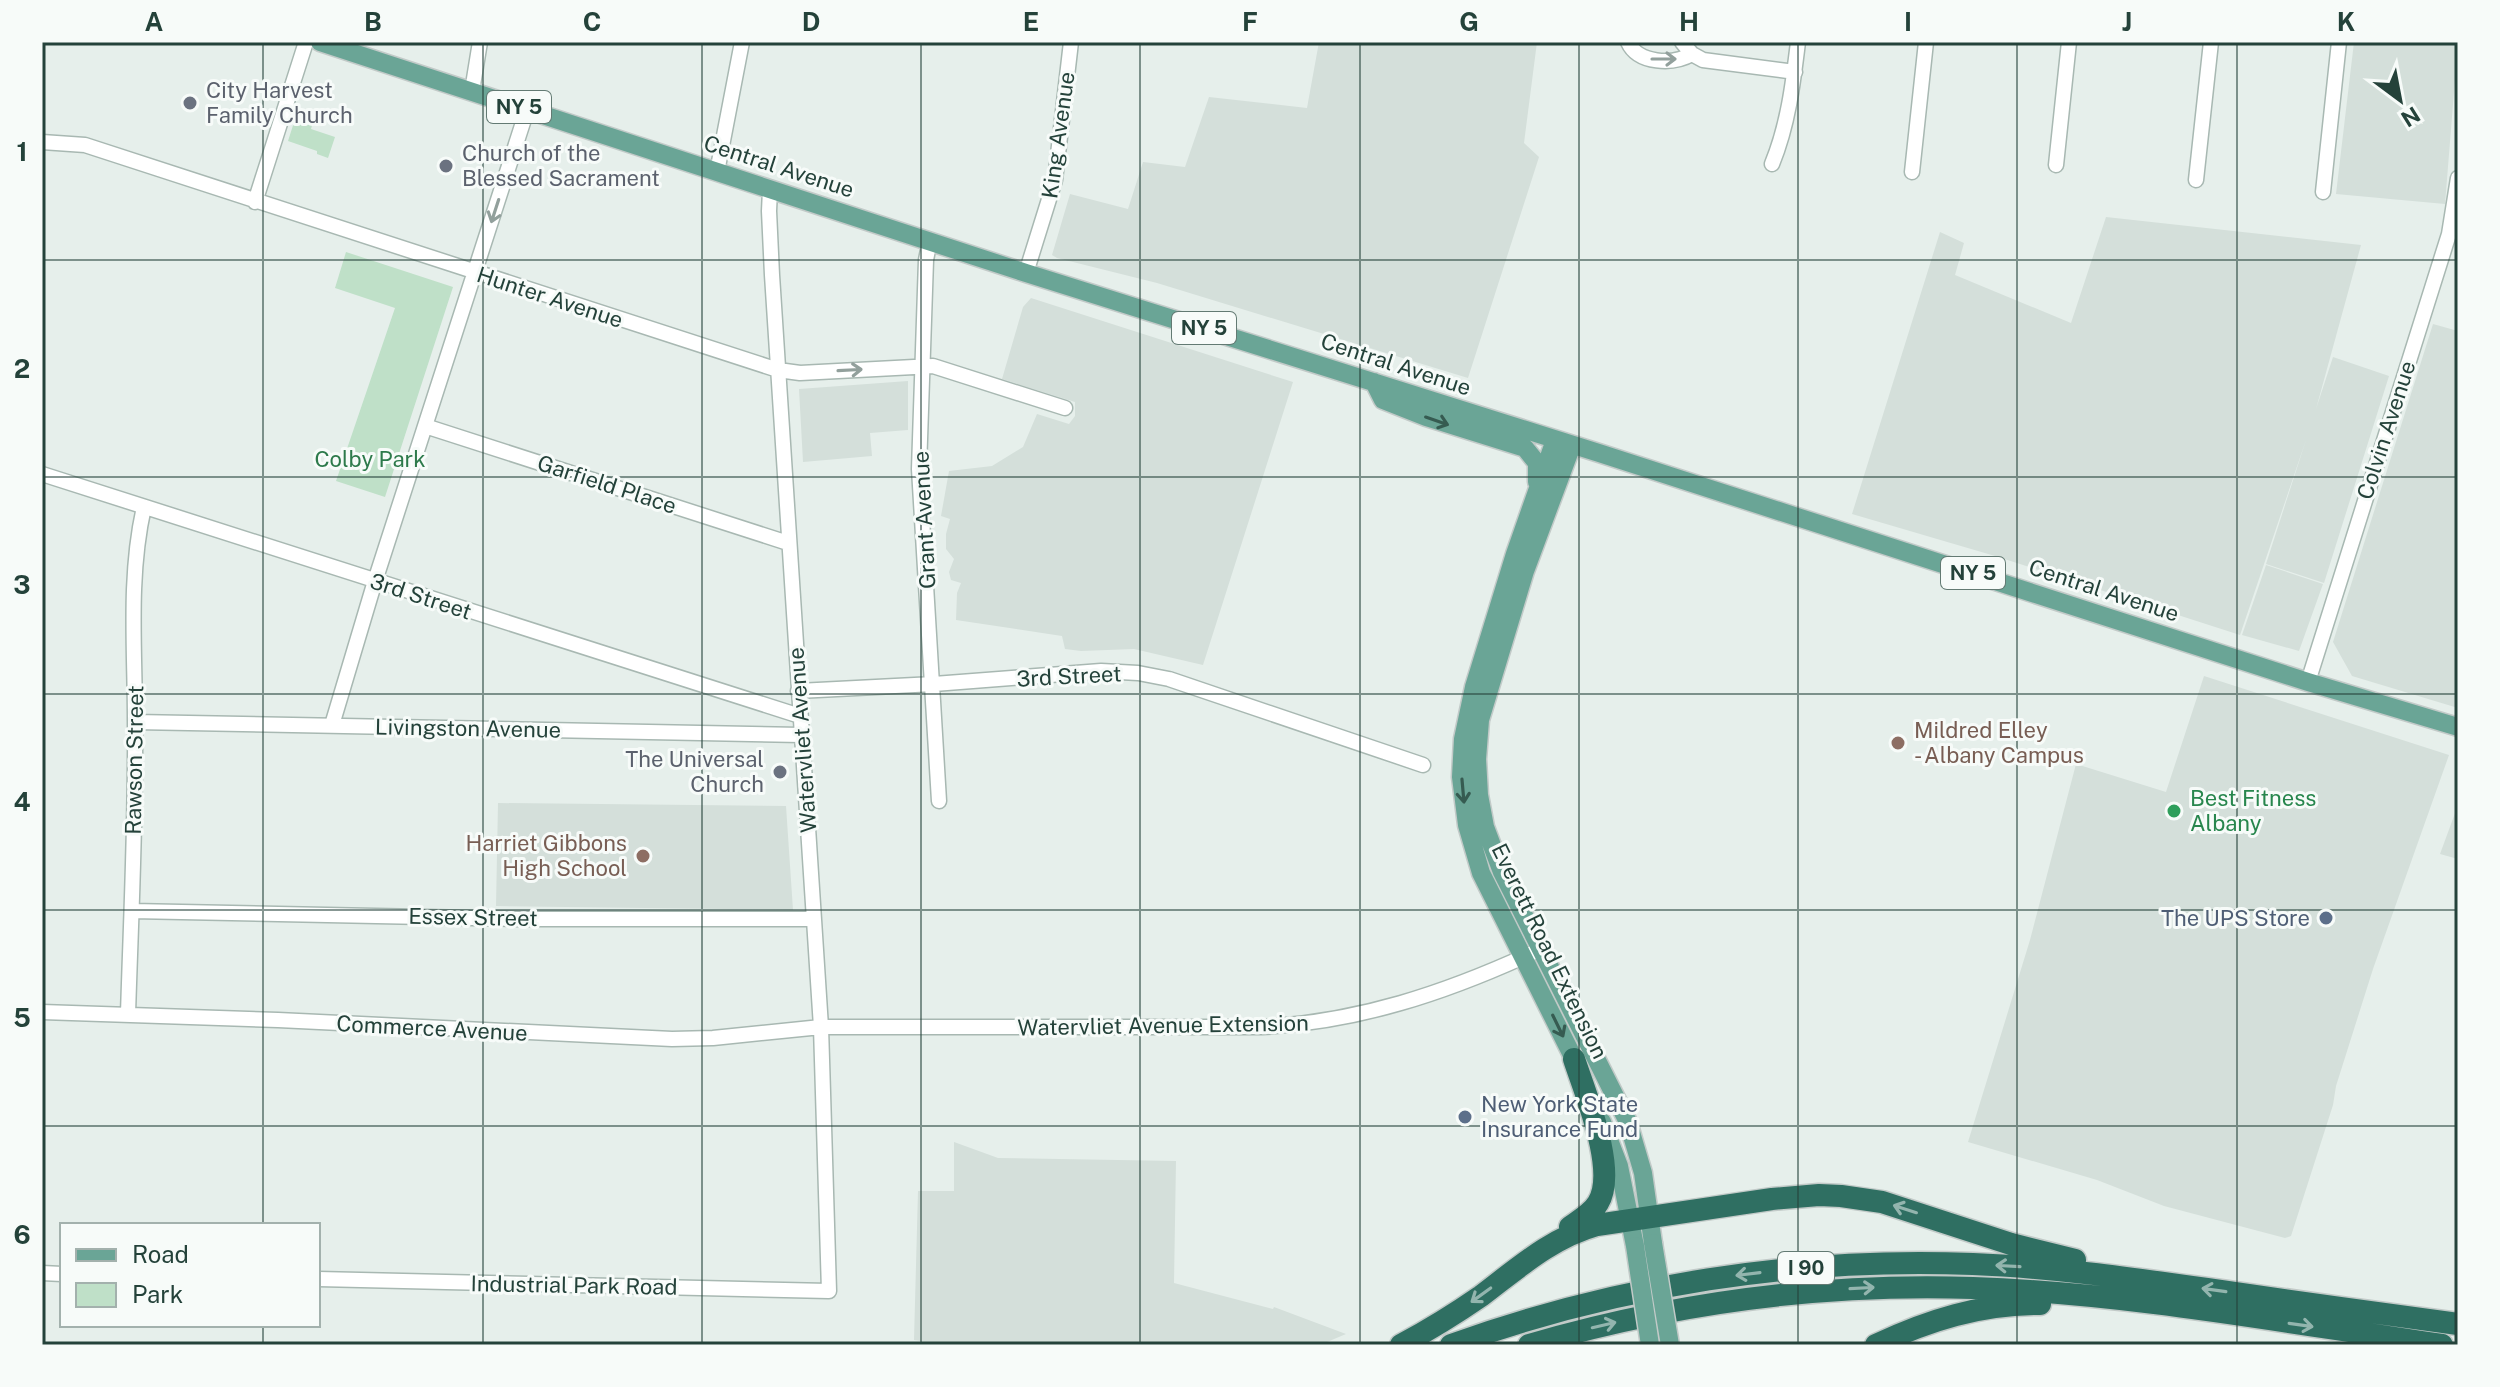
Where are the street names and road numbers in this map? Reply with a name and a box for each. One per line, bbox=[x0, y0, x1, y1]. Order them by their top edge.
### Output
street label: King Avenue bbox=[1036, 70, 1080, 200]
road number: NY 5 bbox=[487, 91, 551, 123]
street label: Central Avenue bbox=[701, 129, 857, 203]
street label: Hunter Avenue bbox=[474, 261, 626, 333]
road number: NY 5 bbox=[1172, 312, 1236, 344]
street label: Central Avenue bbox=[1318, 327, 1474, 401]
street label: Colvin Avenue bbox=[2351, 357, 2421, 503]
street label: Garfield Place bbox=[534, 449, 680, 519]
street label: Grant Avenue bbox=[907, 450, 941, 590]
street label: Central Avenue bbox=[2026, 553, 2182, 627]
road number: NY 5 bbox=[1941, 557, 2005, 589]
street label: 3rd Street bbox=[367, 567, 475, 625]
street label: Watervliet Avenue bbox=[783, 646, 821, 834]
street label: 3rd Street bbox=[1016, 660, 1122, 692]
street label: Rawson Street bbox=[120, 685, 148, 835]
street label: Livingston Avenue bbox=[375, 713, 561, 743]
street label: Everett Road Extension bbox=[1487, 839, 1613, 1063]
street label: Essex Street bbox=[408, 903, 538, 931]
street label: Watervliet Avenue Extension bbox=[1017, 1009, 1309, 1041]
street label: Commerce Avenue bbox=[336, 1010, 528, 1046]
road number: I 90 bbox=[1778, 1252, 1834, 1284]
street label: Industrial Park Road bbox=[470, 1270, 678, 1300]

